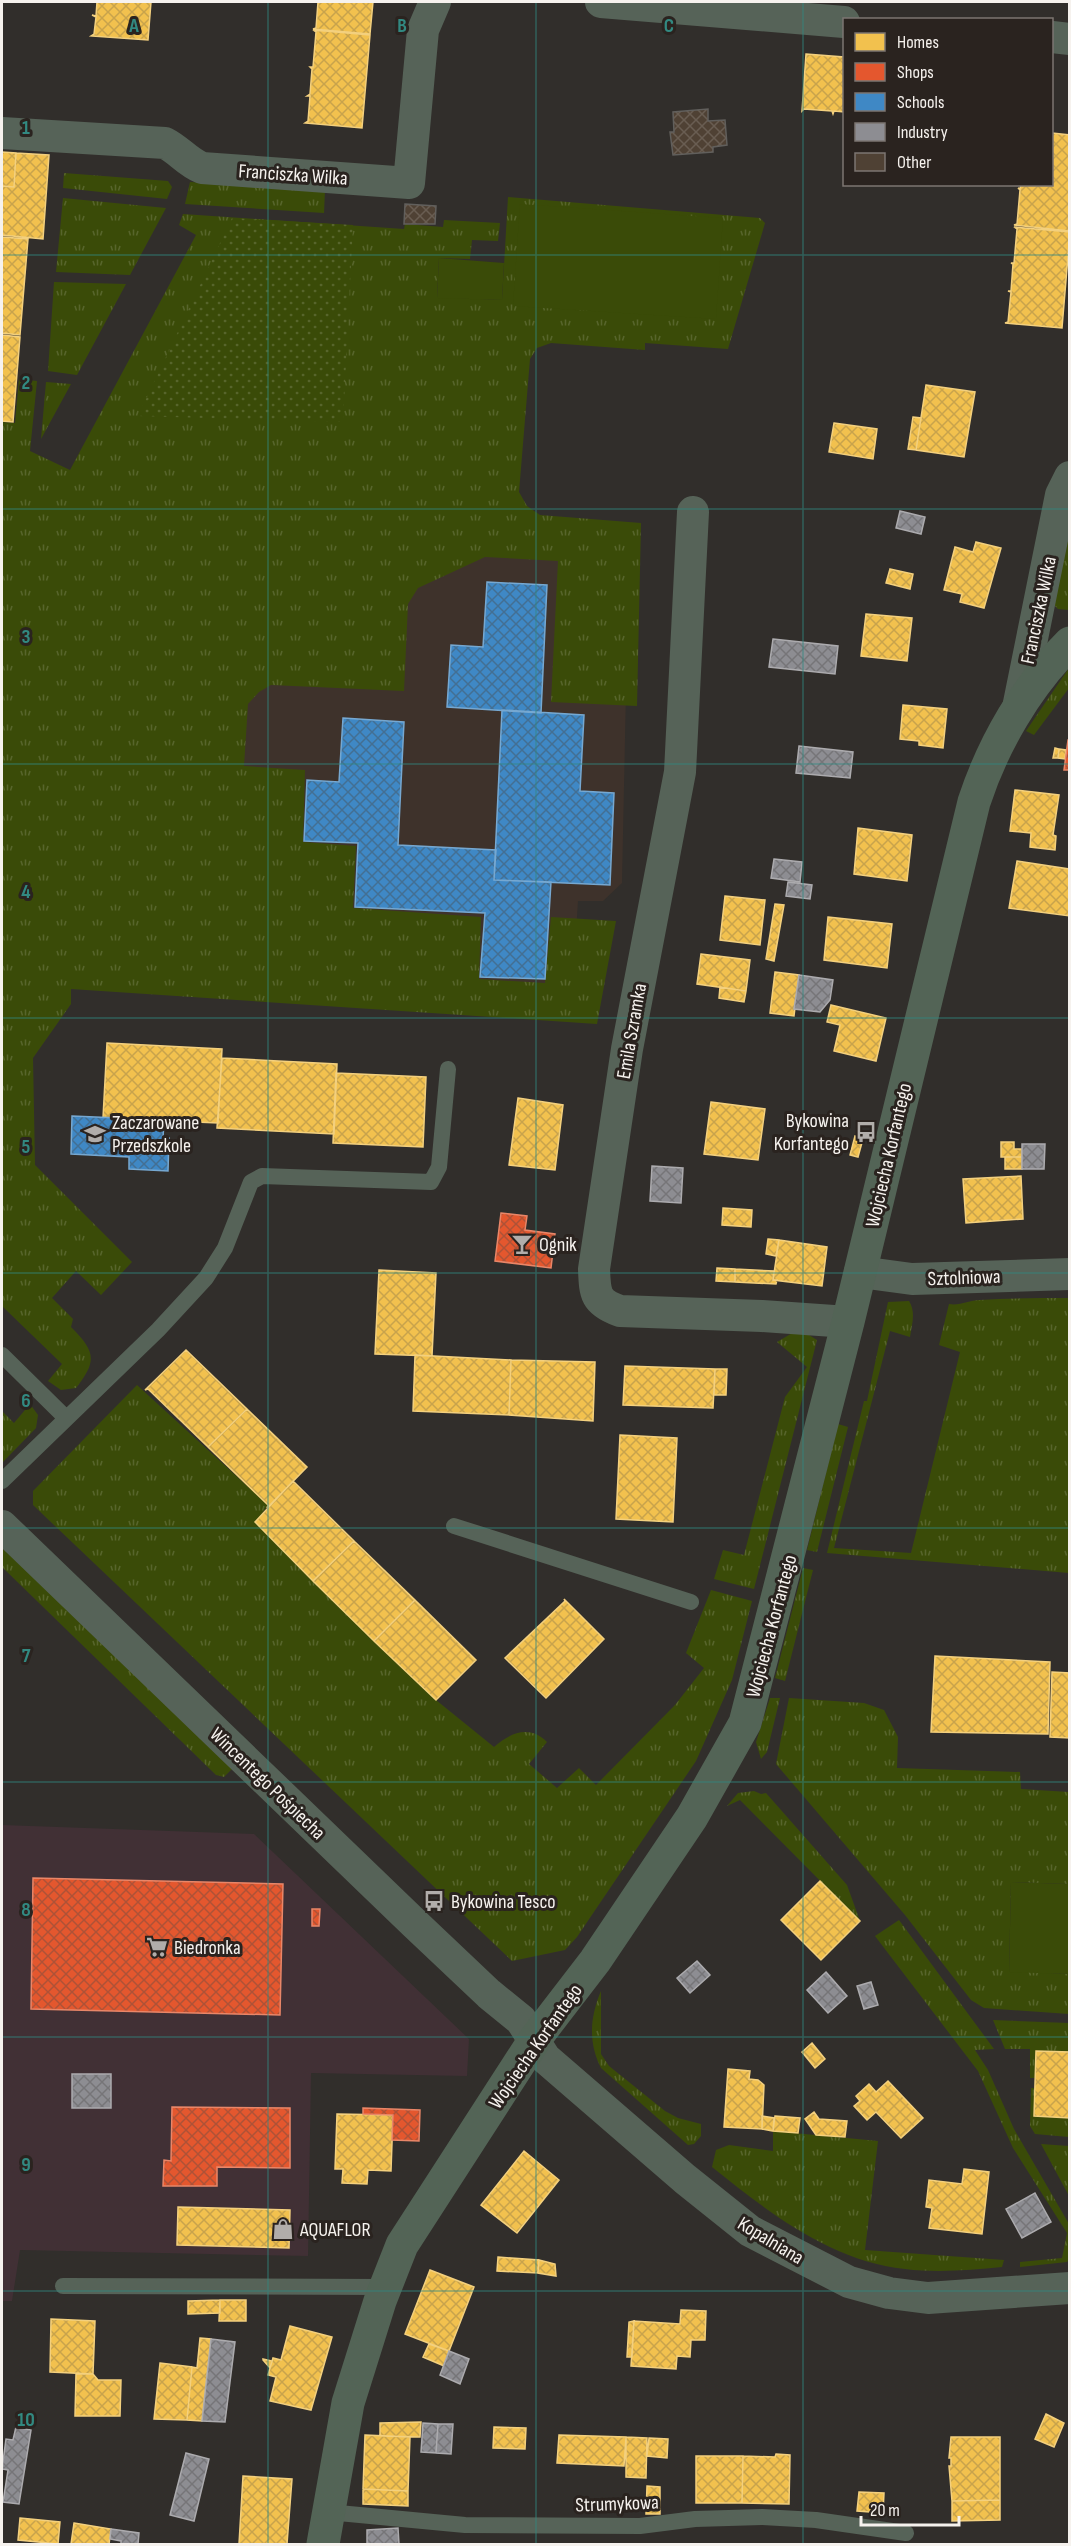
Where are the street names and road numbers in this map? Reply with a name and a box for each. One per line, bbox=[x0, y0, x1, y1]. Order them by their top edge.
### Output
street label: Franciszka Wilka bbox=[238, 159, 348, 191]
street label: Franciszka Wilka bbox=[1016, 554, 1062, 666]
street label: Emila Szramka bbox=[612, 982, 652, 1081]
street label: Wojciecha Korfantego bbox=[861, 1081, 917, 1229]
street label: Sztolniowa bbox=[927, 1265, 1001, 1291]
street label: Wojciecha Korfantego bbox=[741, 1552, 803, 1700]
street label: Wincentego Pośpiecha bbox=[204, 1722, 330, 1845]
street label: Wojciecha Korfantego bbox=[484, 1980, 588, 2114]
street label: Kopalniana bbox=[733, 2212, 808, 2270]
street label: Strumykowa bbox=[575, 2491, 659, 2517]

